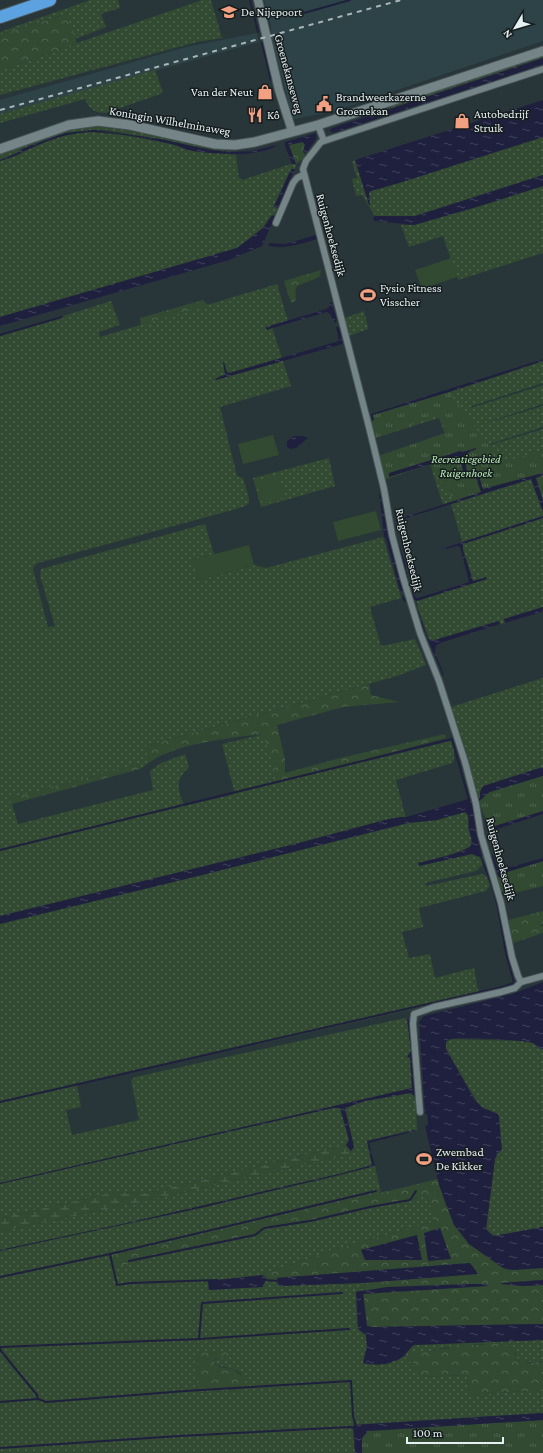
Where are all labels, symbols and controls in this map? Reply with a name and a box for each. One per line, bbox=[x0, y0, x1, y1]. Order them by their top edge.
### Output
school or university icon: De Nijepoort bbox=[220, 3, 238, 21]
place label: De Nijepoort bbox=[241, 5, 303, 19]
north arrow bbox=[495, 8, 535, 48]
text: N bbox=[500, 27, 514, 41]
street label: Groenekanseweg bbox=[272, 33, 306, 116]
shop icon: Van der Neut bbox=[256, 83, 274, 101]
place label: Van der Neut bbox=[191, 85, 254, 99]
place label: Brandweerkazerne Groenekan bbox=[336, 90, 426, 118]
public building icon: Brandweerkazerne Groenekan bbox=[315, 95, 333, 113]
street label: Koningin Wilhelminaweg bbox=[108, 103, 232, 139]
restaurant icon: Kô bbox=[246, 106, 264, 124]
place label: Autobedrijf Struik bbox=[474, 107, 530, 135]
place label: Kô bbox=[267, 108, 280, 122]
shop icon: Autobedrijf Struik bbox=[453, 112, 471, 130]
street label: Ruigenhoeksedijk bbox=[313, 192, 349, 278]
place label: Fysio Fitness Visscher bbox=[380, 281, 442, 309]
sports icon: Fysio Fitness Visscher bbox=[359, 286, 377, 304]
park label: Recreatiegebied Ruigenhoek bbox=[431, 452, 501, 480]
street label: Ruigenhoeksedijk bbox=[393, 507, 425, 593]
street label: Ruigenhoeksedijk bbox=[483, 816, 519, 902]
place label: Zwembad De Kikker bbox=[436, 1145, 484, 1173]
sports icon: Zwembad De Kikker bbox=[415, 1150, 433, 1168]
scale bar bbox=[407, 1419, 503, 1445]
text: 100 m bbox=[413, 1426, 443, 1440]

